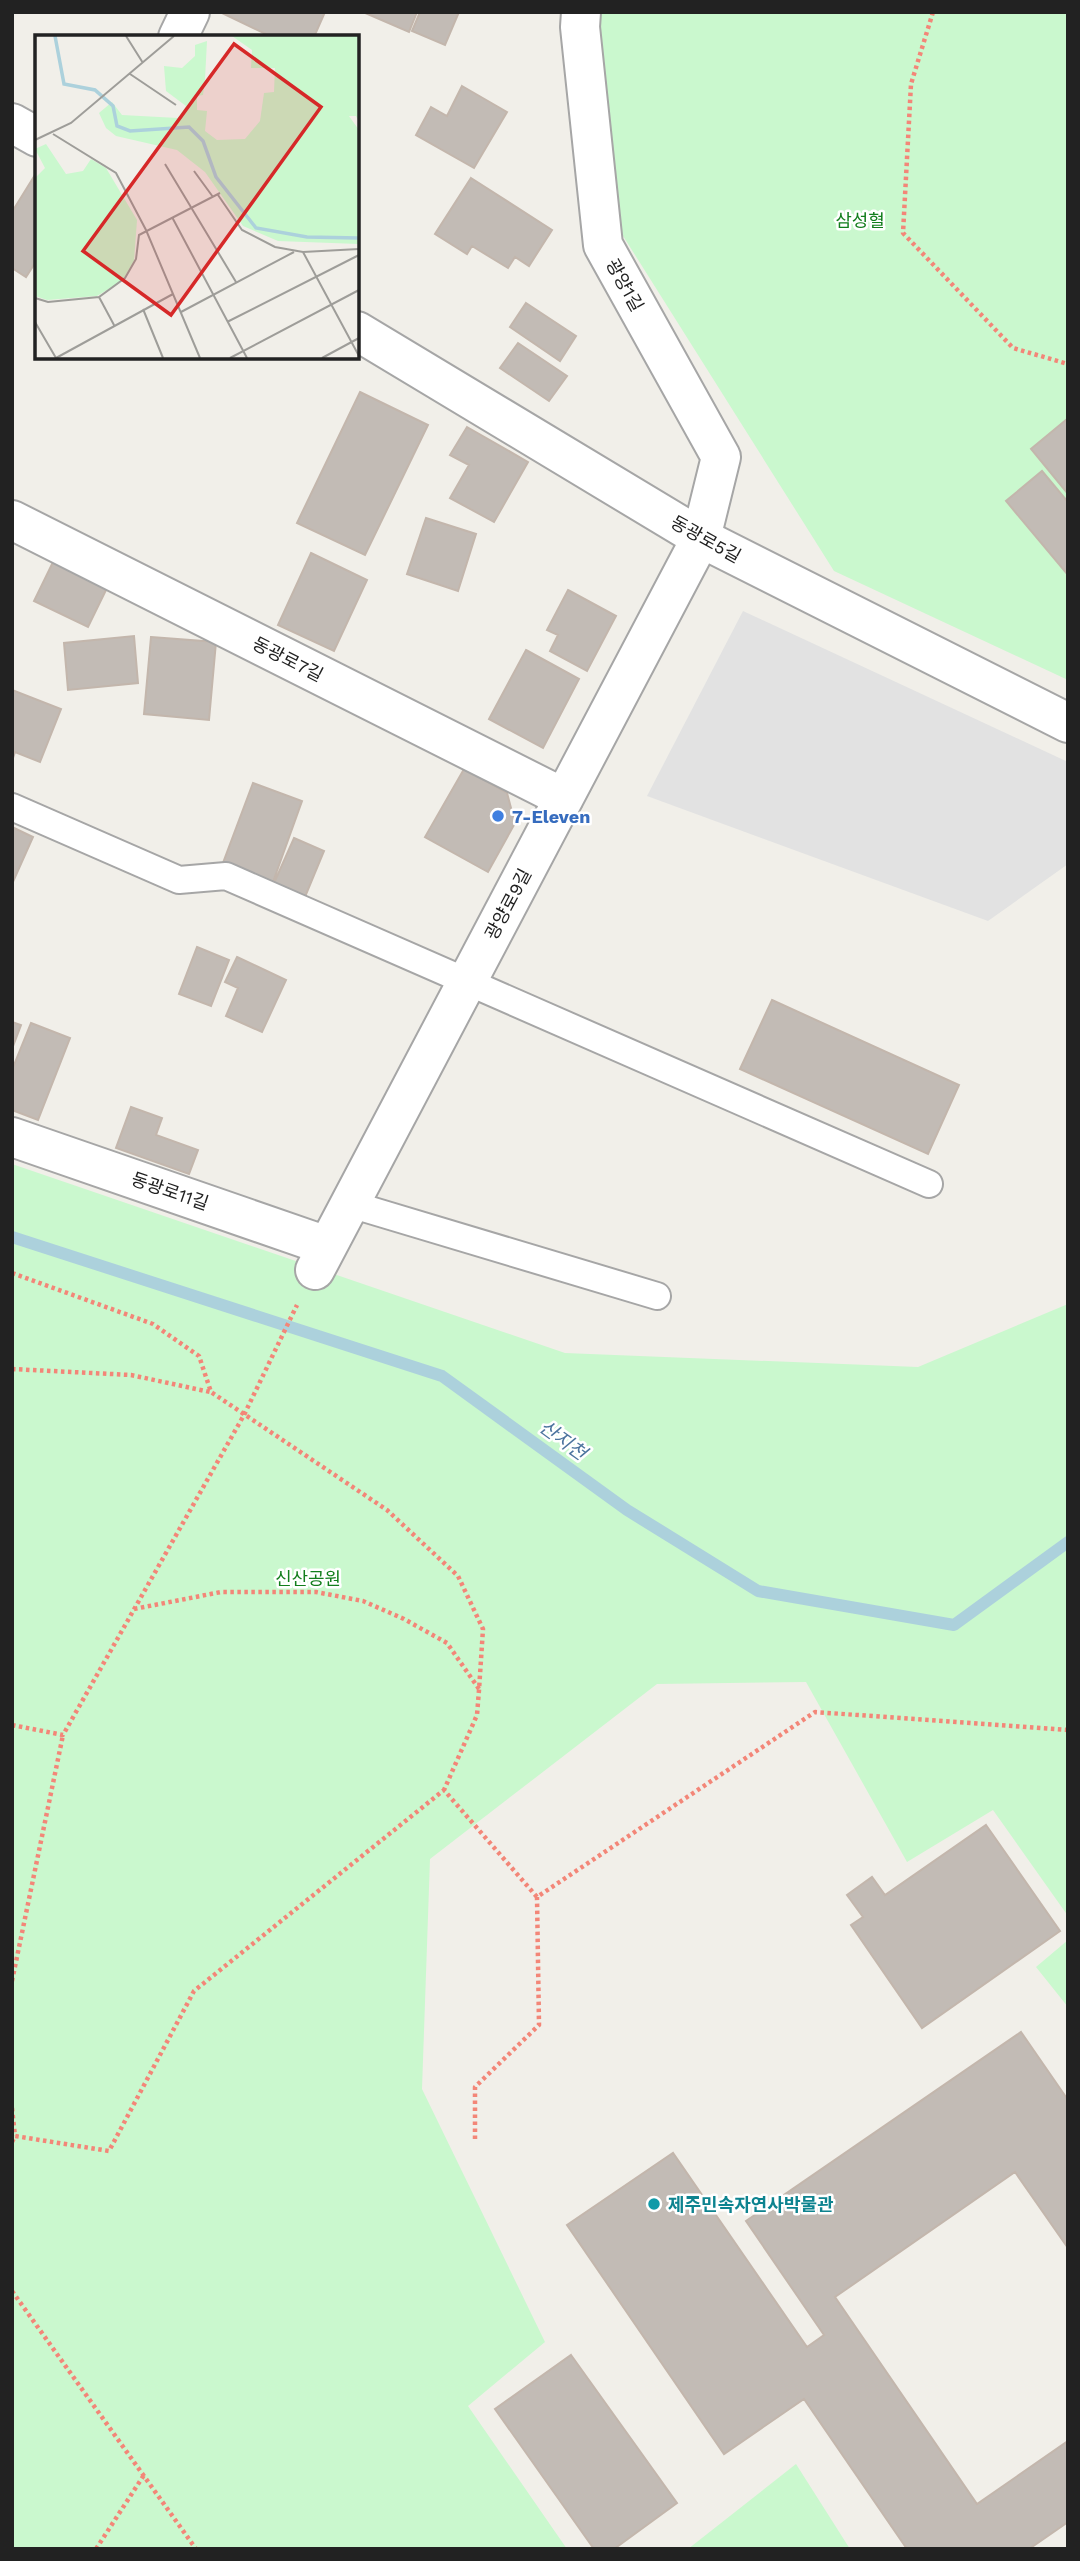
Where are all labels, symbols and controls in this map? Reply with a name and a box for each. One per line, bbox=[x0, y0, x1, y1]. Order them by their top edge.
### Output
inset map bbox=[35, 35, 359, 359]
park label: 삼성혈 bbox=[835, 210, 885, 231]
street label: 광양1길 bbox=[602, 255, 648, 315]
street label: 동광로5길 bbox=[667, 511, 745, 567]
street label: 동광로7길 bbox=[249, 632, 327, 686]
place label: 7-Eleven bbox=[512, 806, 590, 827]
marker: 7-Eleven bbox=[490, 808, 506, 824]
street label: 광양로9길 bbox=[481, 865, 535, 943]
street label: 동광로11길 bbox=[129, 1168, 211, 1214]
water label: 산지천 bbox=[535, 1415, 592, 1466]
park label: 신산공원 bbox=[275, 1568, 341, 1589]
place label: 제주민속자연사박물관 bbox=[668, 2194, 834, 2215]
marker: 제주민속자연사박물관 bbox=[646, 2196, 662, 2212]

